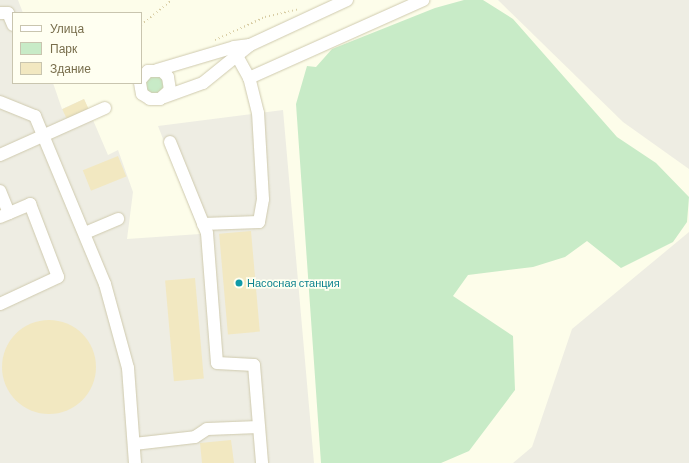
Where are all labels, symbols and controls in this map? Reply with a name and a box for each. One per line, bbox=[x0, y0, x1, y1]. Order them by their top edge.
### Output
legend bbox=[12, 12, 142, 84]
text: Улица bbox=[50, 21, 84, 35]
text: Парк bbox=[50, 41, 77, 55]
text: Здание bbox=[50, 61, 91, 75]
place label: Насосная станция bbox=[247, 276, 340, 290]
marker: Насосная станция bbox=[234, 278, 244, 288]

